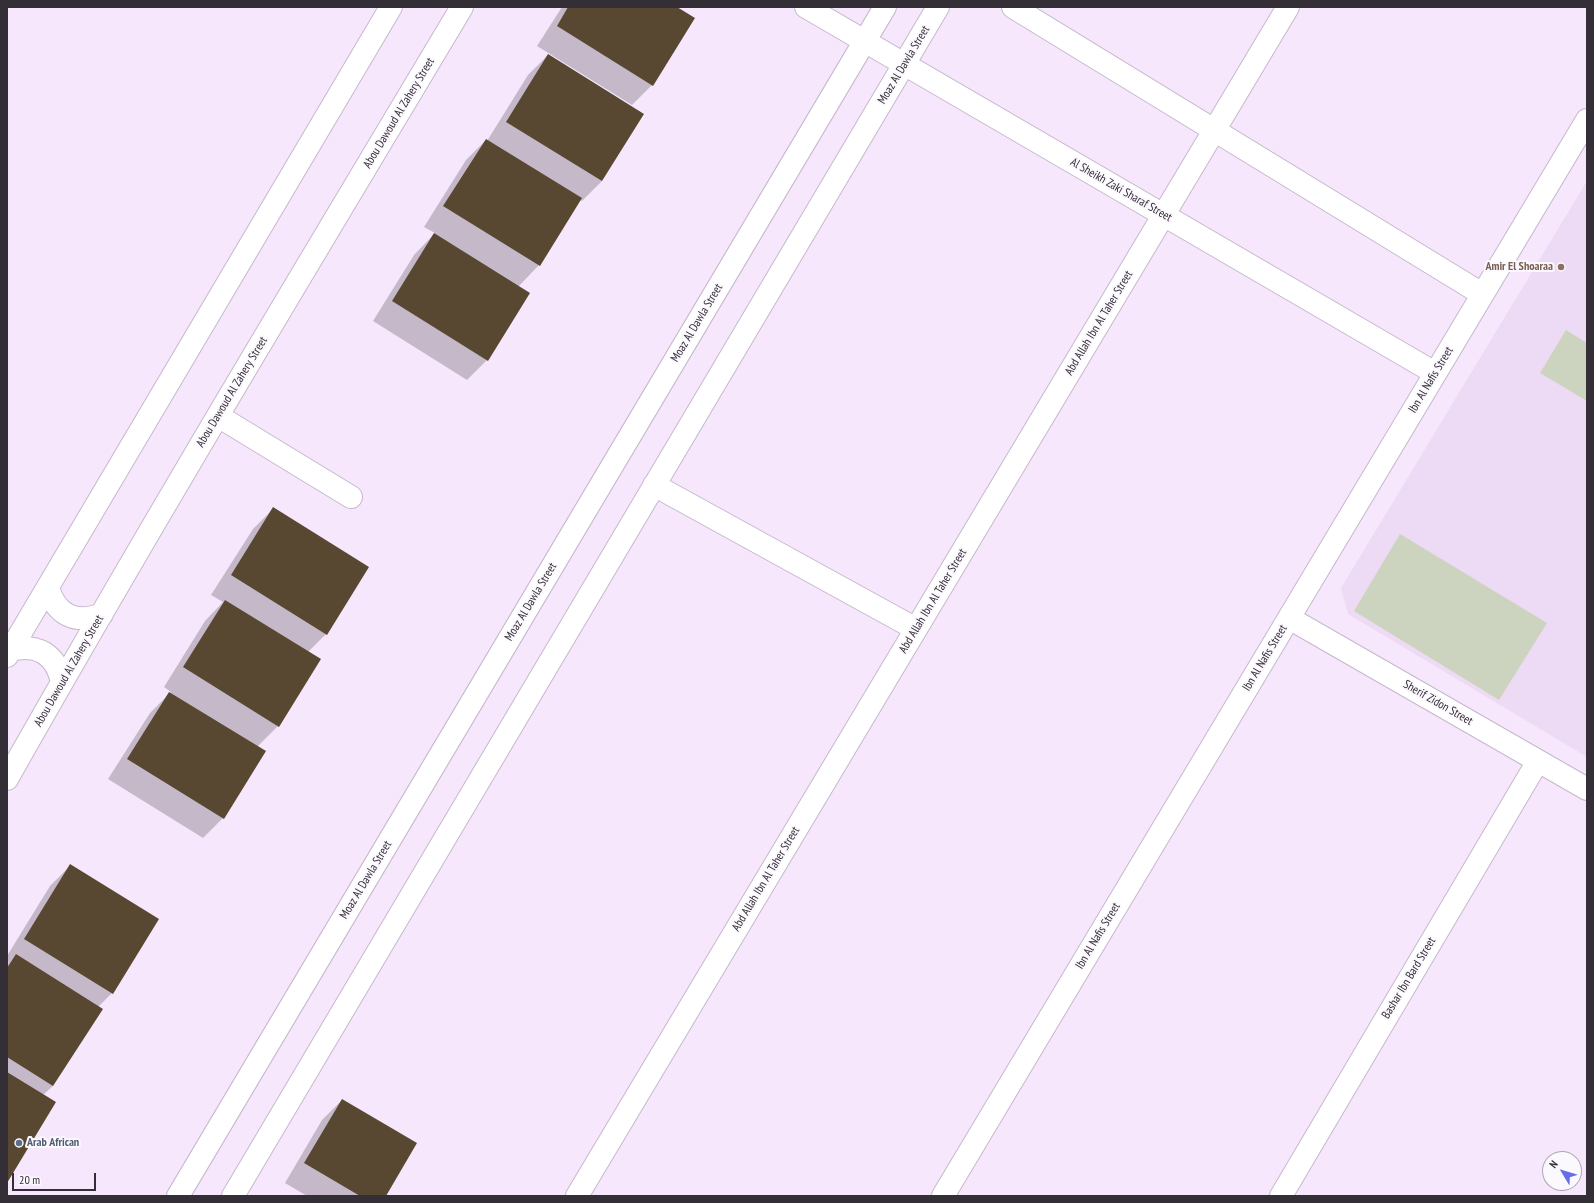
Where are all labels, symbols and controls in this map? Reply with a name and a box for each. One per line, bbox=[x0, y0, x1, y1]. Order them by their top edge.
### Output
street label: Moaz Al Dawla Street bbox=[875, 23, 933, 107]
street label: Abou Dawoud Al Zahery Street bbox=[360, 55, 438, 171]
street label: Al Sheikh Zaki Sharaf Street bbox=[1068, 155, 1174, 225]
place label: Amir El Shoaraa bbox=[1485, 260, 1553, 274]
marker: Amir El Shoaraa bbox=[1556, 262, 1566, 272]
street label: Abd Allah Ibn Al Taher Street bbox=[1062, 268, 1136, 378]
street label: Moaz Al Dawla Street bbox=[668, 281, 726, 365]
street label: Abou Dawoud Al Zahery Street bbox=[193, 334, 271, 450]
street label: Ibn Al Nafis Street bbox=[1406, 344, 1456, 416]
street label: Abd Allah Ibn Al Taher Street bbox=[896, 546, 970, 656]
street label: Moaz Al Dawla Street bbox=[502, 560, 560, 644]
street label: Abou Dawoud Al Zahery Street bbox=[31, 613, 107, 729]
street label: Ibn Al Nafis Street bbox=[1240, 622, 1290, 694]
street label: Sherif Zidon Street bbox=[1401, 677, 1475, 729]
street label: Abd Allah Ibn Al Taher Street bbox=[729, 824, 803, 934]
street label: Moaz Al Dawla Street bbox=[337, 838, 395, 922]
street label: Ibn Al Nafis Street bbox=[1073, 900, 1123, 972]
street label: Bashar Ibn Bard Street bbox=[1379, 935, 1439, 1021]
place label: Arab African bbox=[27, 1136, 79, 1150]
marker: Arab African bbox=[14, 1138, 24, 1148]
north arrow bbox=[1542, 1151, 1582, 1191]
text: N bbox=[1546, 1158, 1561, 1171]
scale bar bbox=[14, 1165, 98, 1191]
text: 20 m bbox=[19, 1172, 40, 1187]

